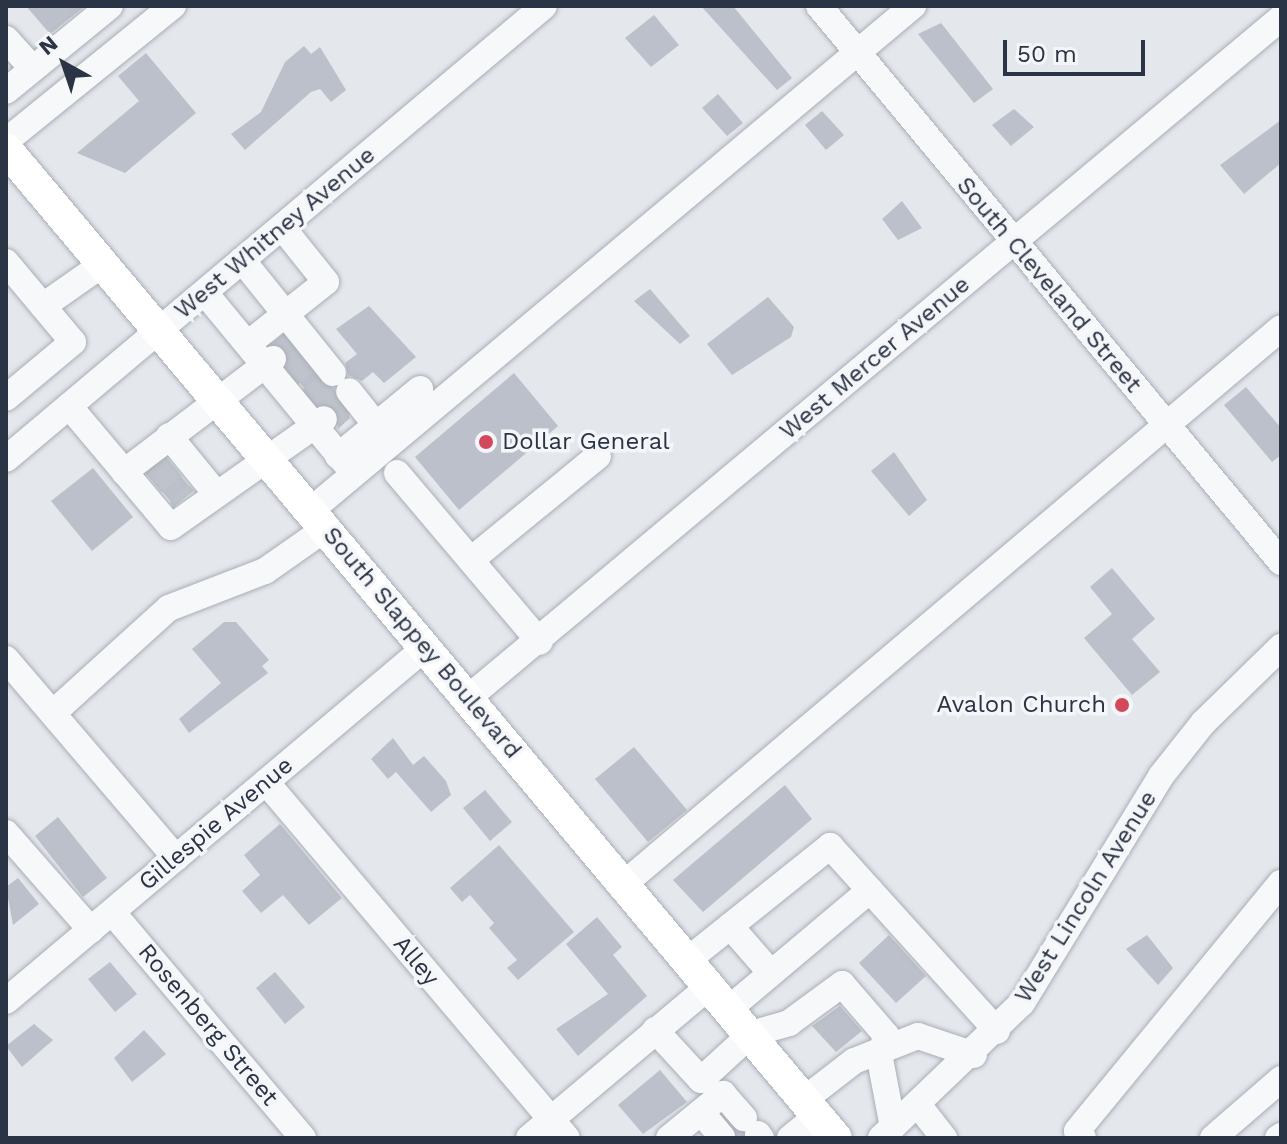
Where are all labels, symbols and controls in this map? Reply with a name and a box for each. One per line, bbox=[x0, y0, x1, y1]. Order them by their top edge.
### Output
north arrow bbox=[24, 24, 104, 104]
scale bar bbox=[1007, 24, 1149, 74]
text: N bbox=[34, 30, 63, 60]
text: 50 m bbox=[1017, 40, 1077, 68]
street label: West Whitney Avenue bbox=[168, 140, 382, 326]
street label: South Cleveland Street bbox=[950, 171, 1148, 399]
street label: West Mercer Avenue bbox=[774, 270, 976, 446]
place label: Dollar General bbox=[502, 428, 670, 456]
marker: Dollar General bbox=[477, 433, 495, 451]
street label: South Slappey Boulevard bbox=[317, 521, 527, 765]
place label: Avalon Church bbox=[937, 691, 1106, 719]
marker: Avalon Church bbox=[1113, 696, 1131, 714]
street label: Gillespie Avenue bbox=[133, 751, 299, 897]
street label: West Lincoln Avenue bbox=[1009, 785, 1163, 1009]
street label: Alley bbox=[387, 930, 445, 992]
street label: Rosenberg Street bbox=[132, 938, 284, 1112]

